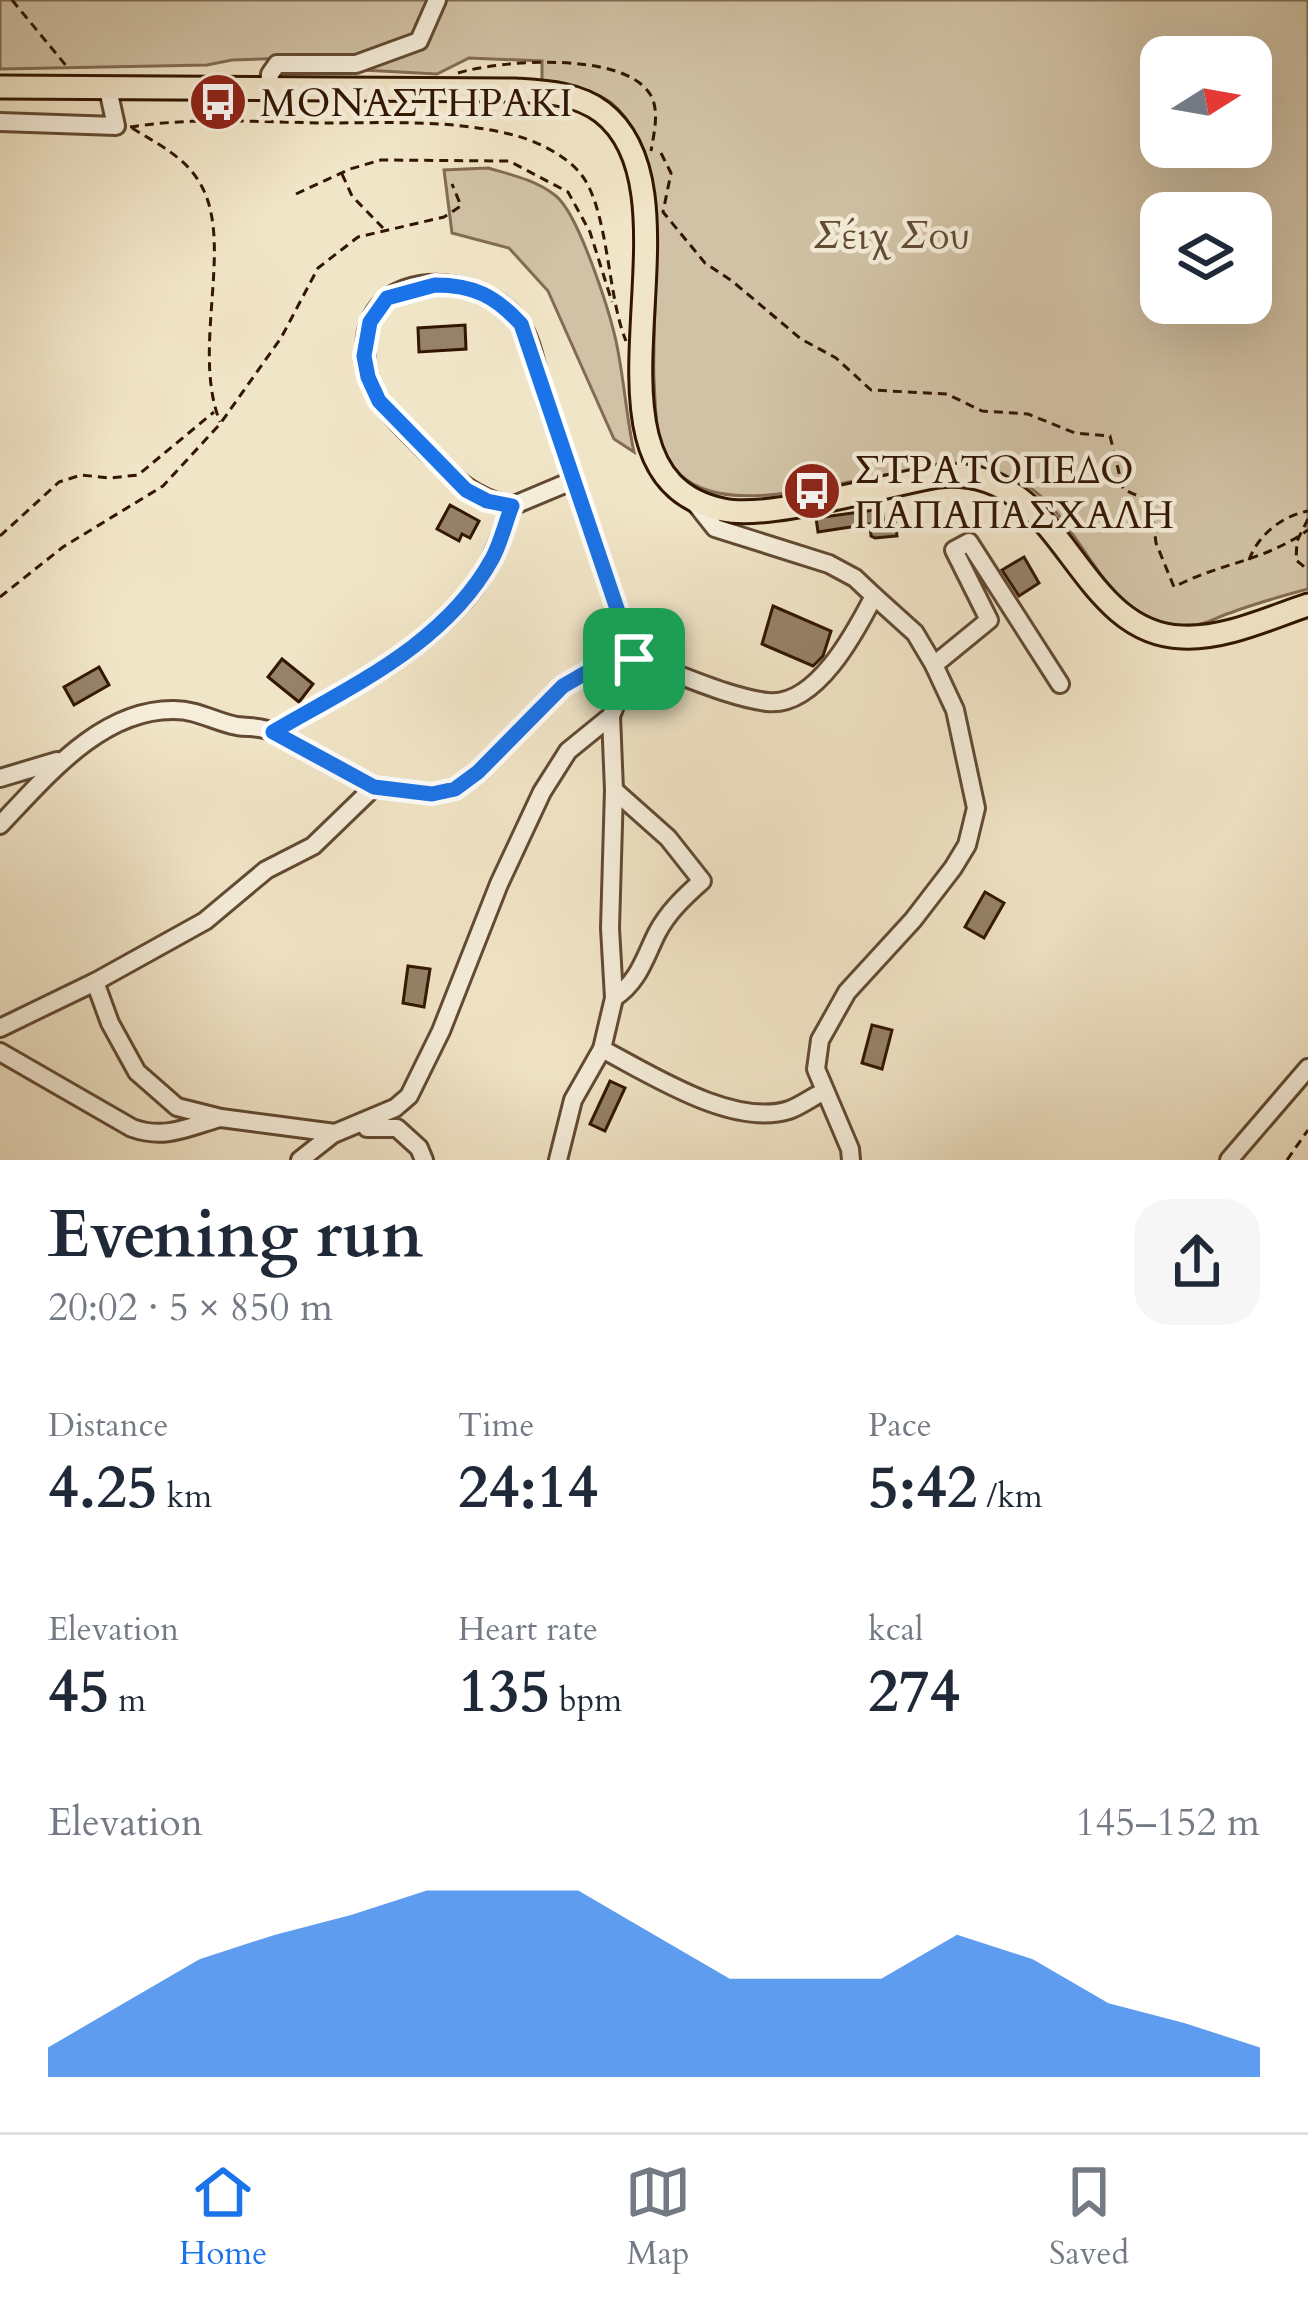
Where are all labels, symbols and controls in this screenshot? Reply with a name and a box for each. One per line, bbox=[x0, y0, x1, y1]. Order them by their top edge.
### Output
north arrow bbox=[1140, 36, 1272, 168]
map controls bbox=[1140, 36, 1272, 324]
bus stop icon: ΜΟΝΑΣΤΗΡΑΚΙ bbox=[187, 71, 249, 133]
place label: ΜΟΝΑΣΤΗΡΑΚΙ bbox=[260, 77, 572, 130]
button: layers bbox=[1140, 192, 1272, 324]
park label: Σέιχ Σου bbox=[814, 209, 970, 262]
place label: ΣΤΡΑΤΟΠΕΔΟ ΠΑΠΑΠΑΣΧΑΛΗ bbox=[854, 444, 1174, 542]
bus stop icon: ΣΤΡΑΤΟΠΕΔΟ ΠΑΠΑΠΑΣΧΑΛΗ bbox=[781, 460, 843, 522]
pin bbox=[583, 608, 685, 710]
icon: arrive bbox=[601, 626, 667, 692]
text: Evening run bbox=[48, 1191, 423, 1280]
button: share bbox=[1134, 1199, 1260, 1325]
text: 20:02 · 5 × 850 m bbox=[48, 1281, 333, 1334]
text: Distance bbox=[48, 1403, 169, 1448]
text: Time bbox=[458, 1403, 534, 1448]
text: Pace bbox=[868, 1403, 932, 1448]
text: 4.25 bbox=[48, 1448, 158, 1529]
text: 24:14 bbox=[458, 1448, 598, 1529]
text: 5:42 bbox=[868, 1448, 978, 1529]
text: km bbox=[158, 1474, 212, 1519]
text: /km bbox=[978, 1474, 1043, 1519]
text: Elevation bbox=[48, 1607, 179, 1652]
text: Heart rate bbox=[458, 1607, 598, 1652]
text: kcal bbox=[868, 1607, 923, 1652]
text: 45 bbox=[48, 1652, 109, 1733]
text: 135 bbox=[458, 1652, 550, 1733]
text: 274 bbox=[868, 1652, 960, 1733]
text: m bbox=[109, 1678, 146, 1723]
text: bpm bbox=[550, 1678, 622, 1723]
text: Elevation bbox=[48, 1796, 203, 1849]
text: 145–152 m bbox=[1075, 1796, 1260, 1849]
tab: Home bbox=[179, 2159, 267, 2276]
tab: Map bbox=[625, 2159, 691, 2276]
tab: Saved bbox=[1049, 2159, 1129, 2276]

